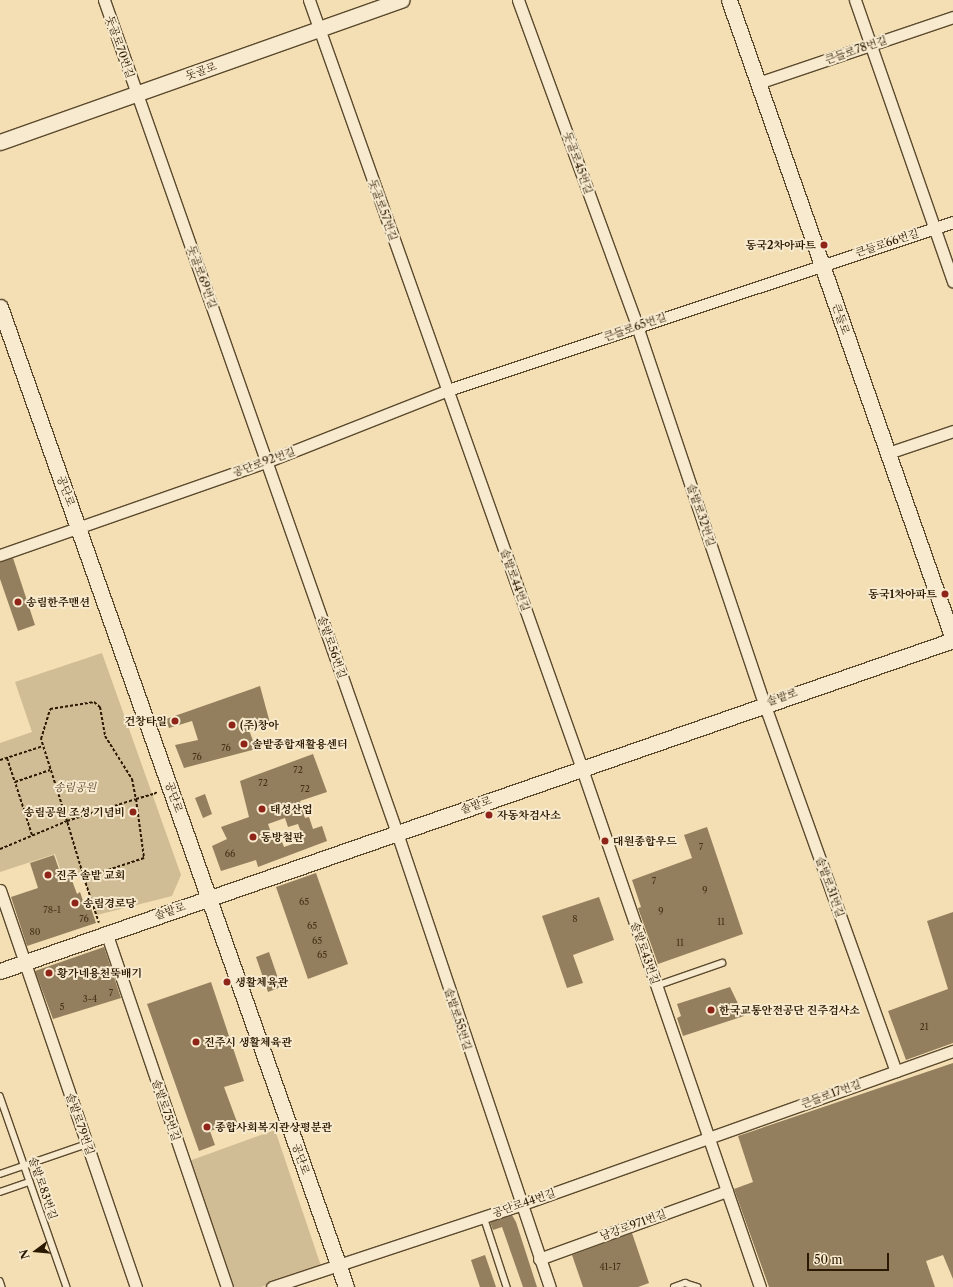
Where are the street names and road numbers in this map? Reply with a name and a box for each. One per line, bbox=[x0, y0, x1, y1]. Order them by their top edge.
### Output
street label: 돗골로70번길 bbox=[103, 14, 137, 80]
street label: 큰들로78번길 bbox=[823, 33, 889, 67]
street label: 돗골로 bbox=[184, 60, 218, 82]
street label: 돗골로45번길 bbox=[561, 130, 595, 196]
street label: 돗골로57번길 bbox=[366, 177, 400, 243]
street label: 큰들로66번길 bbox=[854, 227, 920, 259]
street label: 돗골로69번길 bbox=[185, 244, 219, 310]
street label: 큰들로 bbox=[830, 302, 852, 336]
street label: 큰들로65번길 bbox=[602, 310, 668, 344]
street label: 공단로92번길 bbox=[231, 445, 297, 479]
street label: 공단로 bbox=[54, 474, 78, 508]
street label: 솔밭로32번길 bbox=[684, 482, 718, 548]
street label: 솔밭로44번길 bbox=[498, 547, 532, 613]
street label: 솔밭로56번길 bbox=[315, 614, 349, 680]
street label: 솔밭로 bbox=[765, 686, 799, 708]
street label: 공단로 bbox=[163, 780, 185, 814]
street label: 솔밭로 bbox=[459, 794, 493, 816]
street label: 솔밭로31번길 bbox=[813, 855, 847, 919]
street label: 솔밭로 bbox=[153, 900, 187, 922]
street label: 솔밭로43번길 bbox=[628, 920, 662, 986]
street label: 솔밭로55번길 bbox=[442, 986, 474, 1052]
street label: 솔밭로75번길 bbox=[149, 1077, 183, 1143]
street label: 큰들로17번길 bbox=[799, 1077, 863, 1111]
street label: 솔밭로79번길 bbox=[63, 1091, 97, 1157]
street label: 공단로 bbox=[290, 1142, 312, 1176]
street label: 솔밭로83번길 bbox=[26, 1155, 60, 1221]
street label: 공단로44번길 bbox=[491, 1186, 557, 1220]
street label: 남강로971번길 bbox=[598, 1207, 668, 1243]

